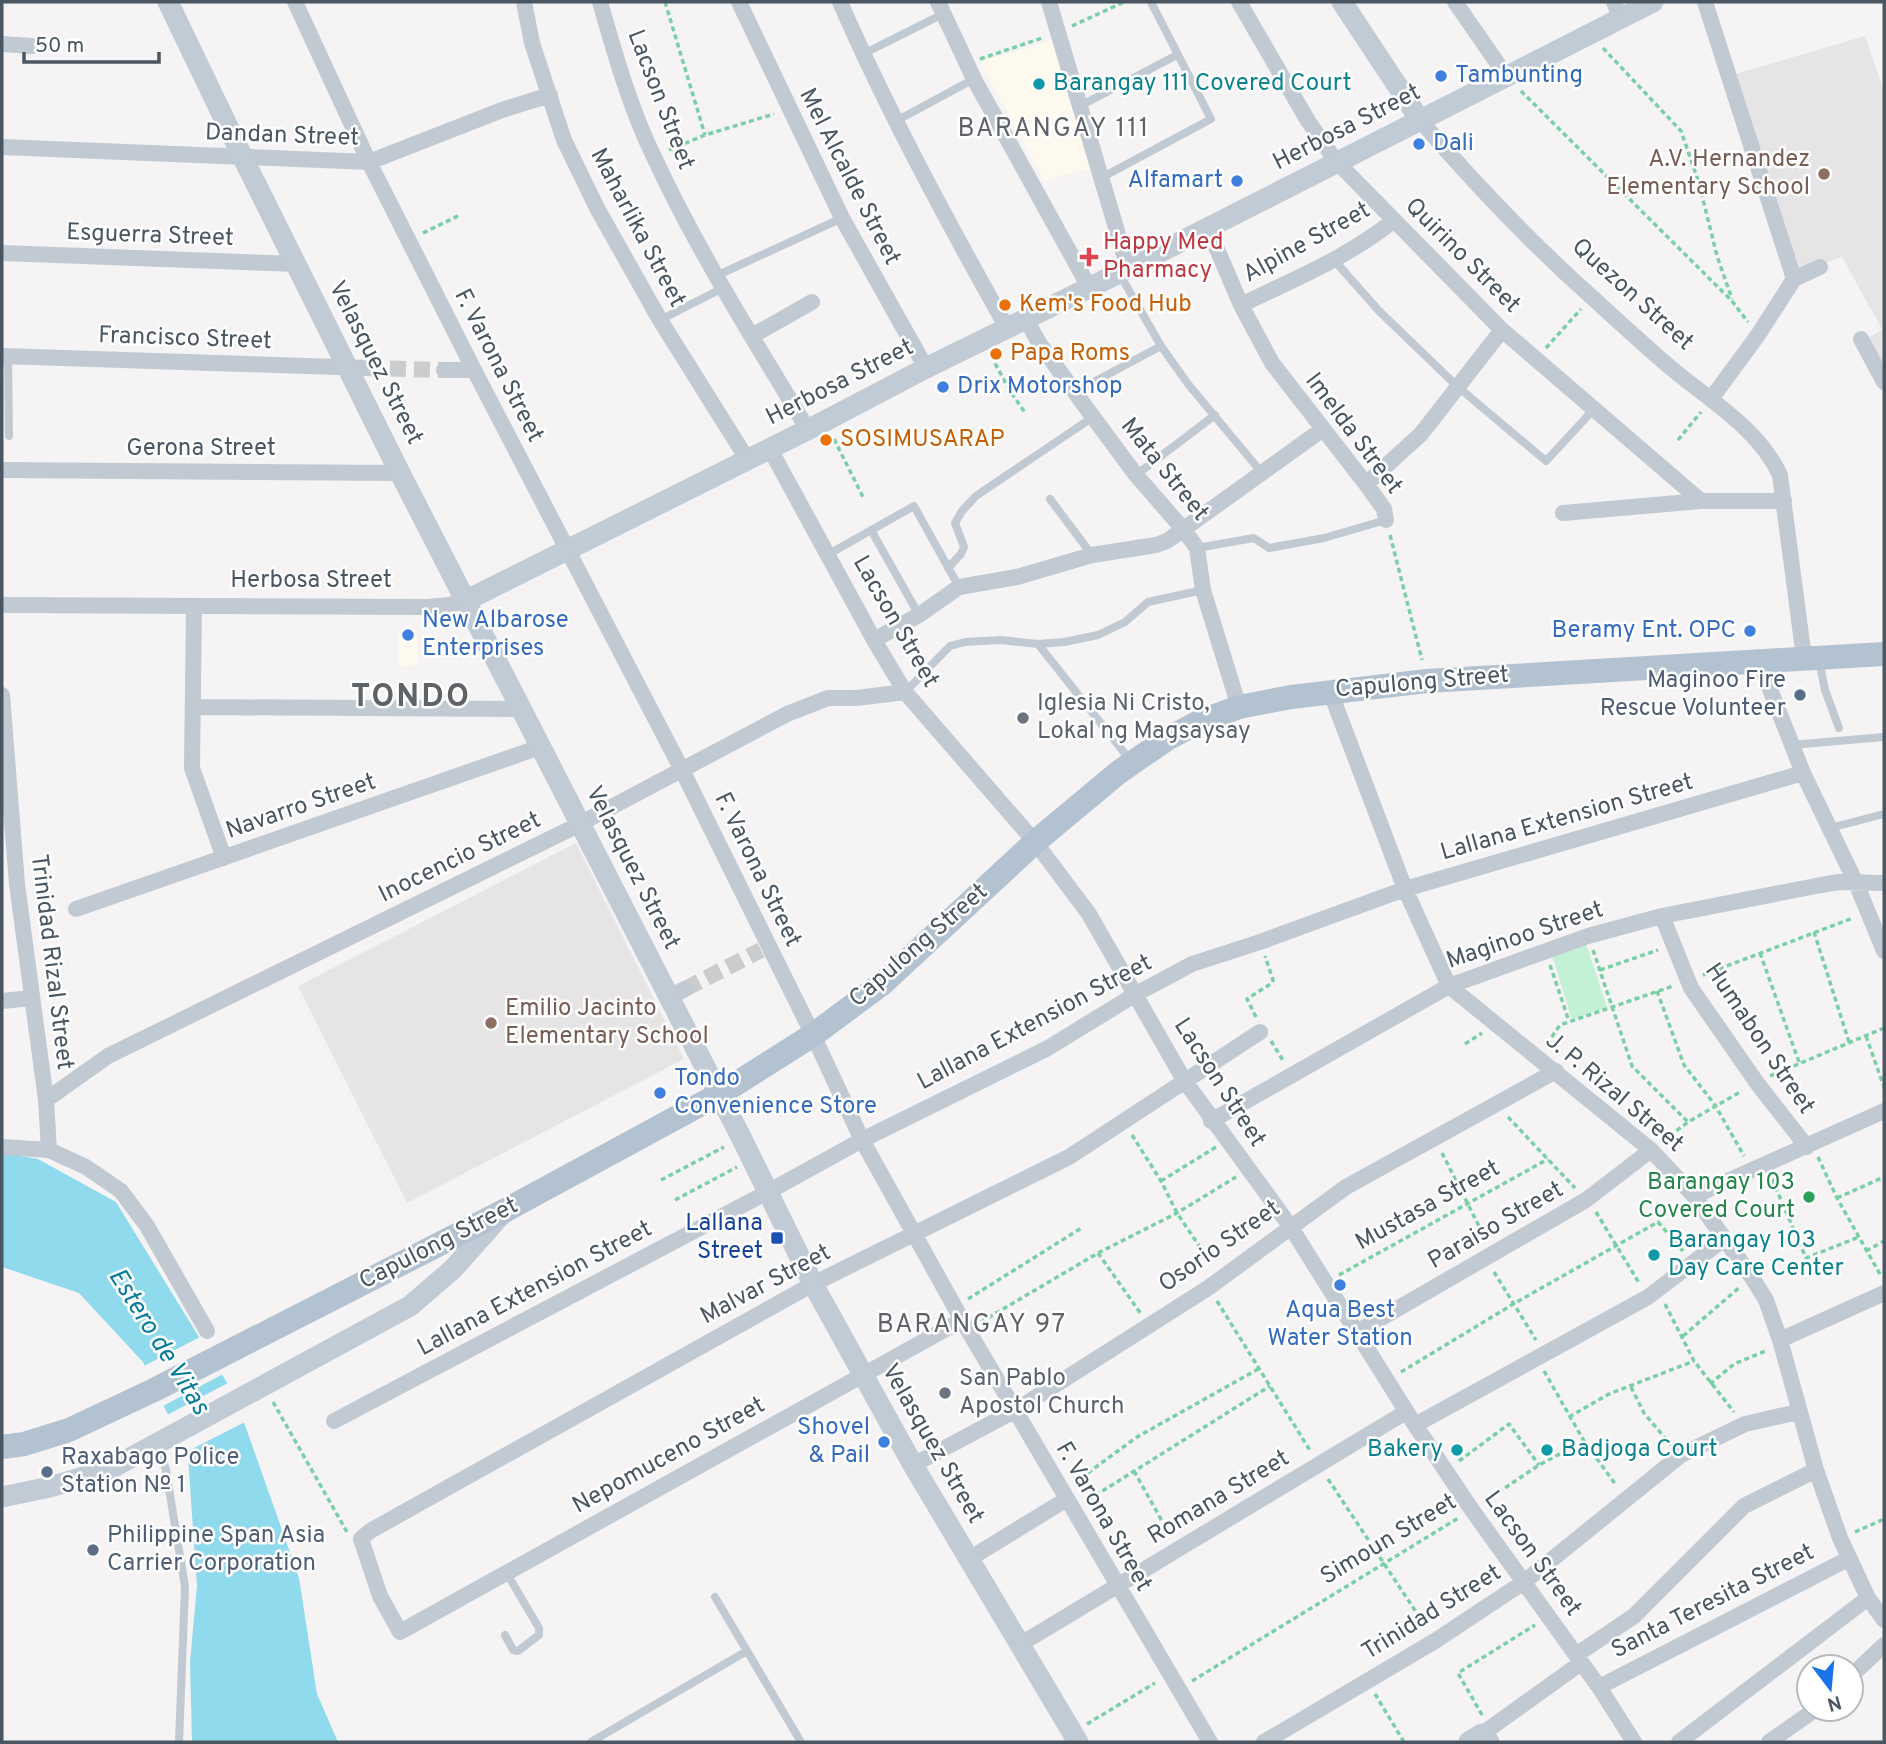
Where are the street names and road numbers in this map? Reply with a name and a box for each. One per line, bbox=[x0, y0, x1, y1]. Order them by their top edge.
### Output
street label: Lacson Street bbox=[620, 26, 700, 174]
street label: Herbosa Street bbox=[1268, 78, 1426, 178]
street label: Mel Alcalde Street bbox=[791, 83, 907, 271]
street label: Dandan Street bbox=[204, 118, 360, 154]
street label: Maharlika Street bbox=[582, 143, 692, 313]
street label: Quirino Street bbox=[1398, 192, 1526, 320]
street label: Alpine Street bbox=[1238, 196, 1376, 290]
street label: Esguerra Street bbox=[66, 218, 234, 254]
street label: Quezon Street bbox=[1565, 232, 1699, 358]
street label: Velasquez Street bbox=[321, 276, 429, 450]
street label: F. Varona Street bbox=[446, 284, 550, 448]
street label: Francisco Street bbox=[98, 321, 272, 357]
street label: Herbosa Street bbox=[761, 333, 919, 433]
street label: Imelda Street bbox=[1298, 367, 1408, 501]
street label: Mata Street bbox=[1113, 412, 1215, 528]
street label: Gerona Street bbox=[126, 434, 276, 464]
street label: Lacson Street bbox=[845, 551, 945, 693]
street label: Herbosa Street bbox=[230, 566, 392, 596]
street label: Capulong Street bbox=[1334, 660, 1510, 706]
street label: Navarro Street bbox=[222, 767, 380, 847]
street label: Lallana Extension Street bbox=[1437, 768, 1697, 868]
street label: Velasquez Street bbox=[578, 781, 686, 955]
street label: F. Varona Street bbox=[707, 788, 807, 952]
street label: Inocencio Street bbox=[374, 806, 546, 910]
street label: Trinidad Rizal Street bbox=[23, 852, 79, 1072]
street label: Capulong Street bbox=[843, 878, 995, 1014]
street label: Maginoo Street bbox=[1443, 895, 1607, 977]
street label: Lallana Extension Street bbox=[913, 948, 1157, 1098]
street label: Humabon Street bbox=[1697, 958, 1821, 1120]
street label: Lacson Street bbox=[1166, 1013, 1272, 1153]
street label: J. P. Rizal Street bbox=[1539, 1027, 1689, 1159]
street label: Mustasa Street bbox=[1350, 1154, 1506, 1258]
street label: Paraiso Street bbox=[1423, 1175, 1569, 1277]
street label: Capulong Street bbox=[355, 1191, 523, 1297]
street label: Osorio Street bbox=[1153, 1194, 1287, 1300]
street label: Lallana Extension Street bbox=[413, 1214, 657, 1364]
street label: Malvar Street bbox=[696, 1238, 836, 1332]
street label: Velasquez Street bbox=[874, 1359, 990, 1529]
street label: Nepomuceno Street bbox=[568, 1391, 770, 1521]
street label: F. Varona Street bbox=[1048, 1437, 1158, 1597]
street label: Romana Street bbox=[1143, 1444, 1295, 1552]
street label: Lacson Street bbox=[1476, 1485, 1588, 1623]
street label: Simoun Street bbox=[1316, 1488, 1462, 1592]
street label: Santa Teresita Street bbox=[1607, 1538, 1819, 1666]
street label: Trinidad Street bbox=[1357, 1558, 1507, 1668]

